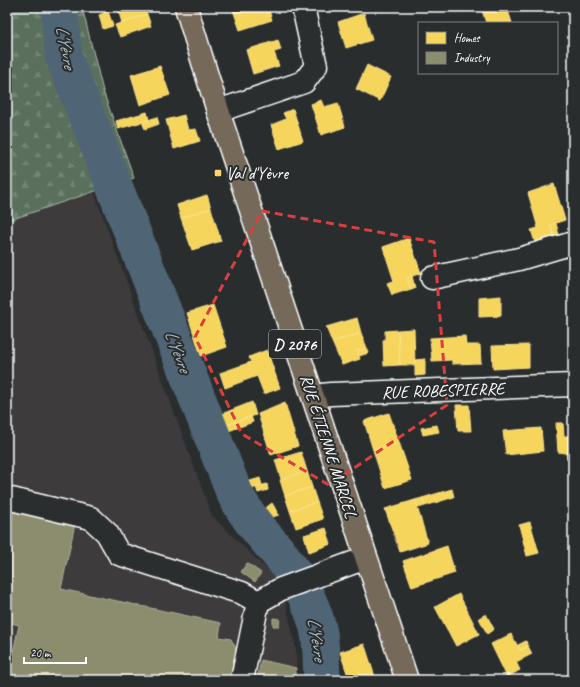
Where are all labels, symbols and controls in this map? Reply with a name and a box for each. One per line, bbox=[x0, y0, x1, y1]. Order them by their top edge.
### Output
legend bbox=[418, 22, 558, 74]
water label: L'Yèvre bbox=[51, 24, 81, 73]
text: Homes bbox=[454, 30, 481, 46]
text: Industry bbox=[454, 50, 491, 66]
place label: Val d'Yèvre bbox=[226, 163, 289, 184]
marker: Val d'Yèvre bbox=[213, 168, 223, 178]
water label: L'Yèvre bbox=[160, 327, 197, 378]
road number: D 2076 bbox=[269, 330, 321, 358]
street label: RUE ÉTIENNE MARCEL bbox=[295, 372, 363, 521]
street label: RUE ROBESPIERRE bbox=[381, 378, 507, 403]
water label: L'Yèvre bbox=[303, 616, 332, 665]
scale bar bbox=[24, 639, 86, 665]
text: 20 m bbox=[30, 645, 52, 661]

